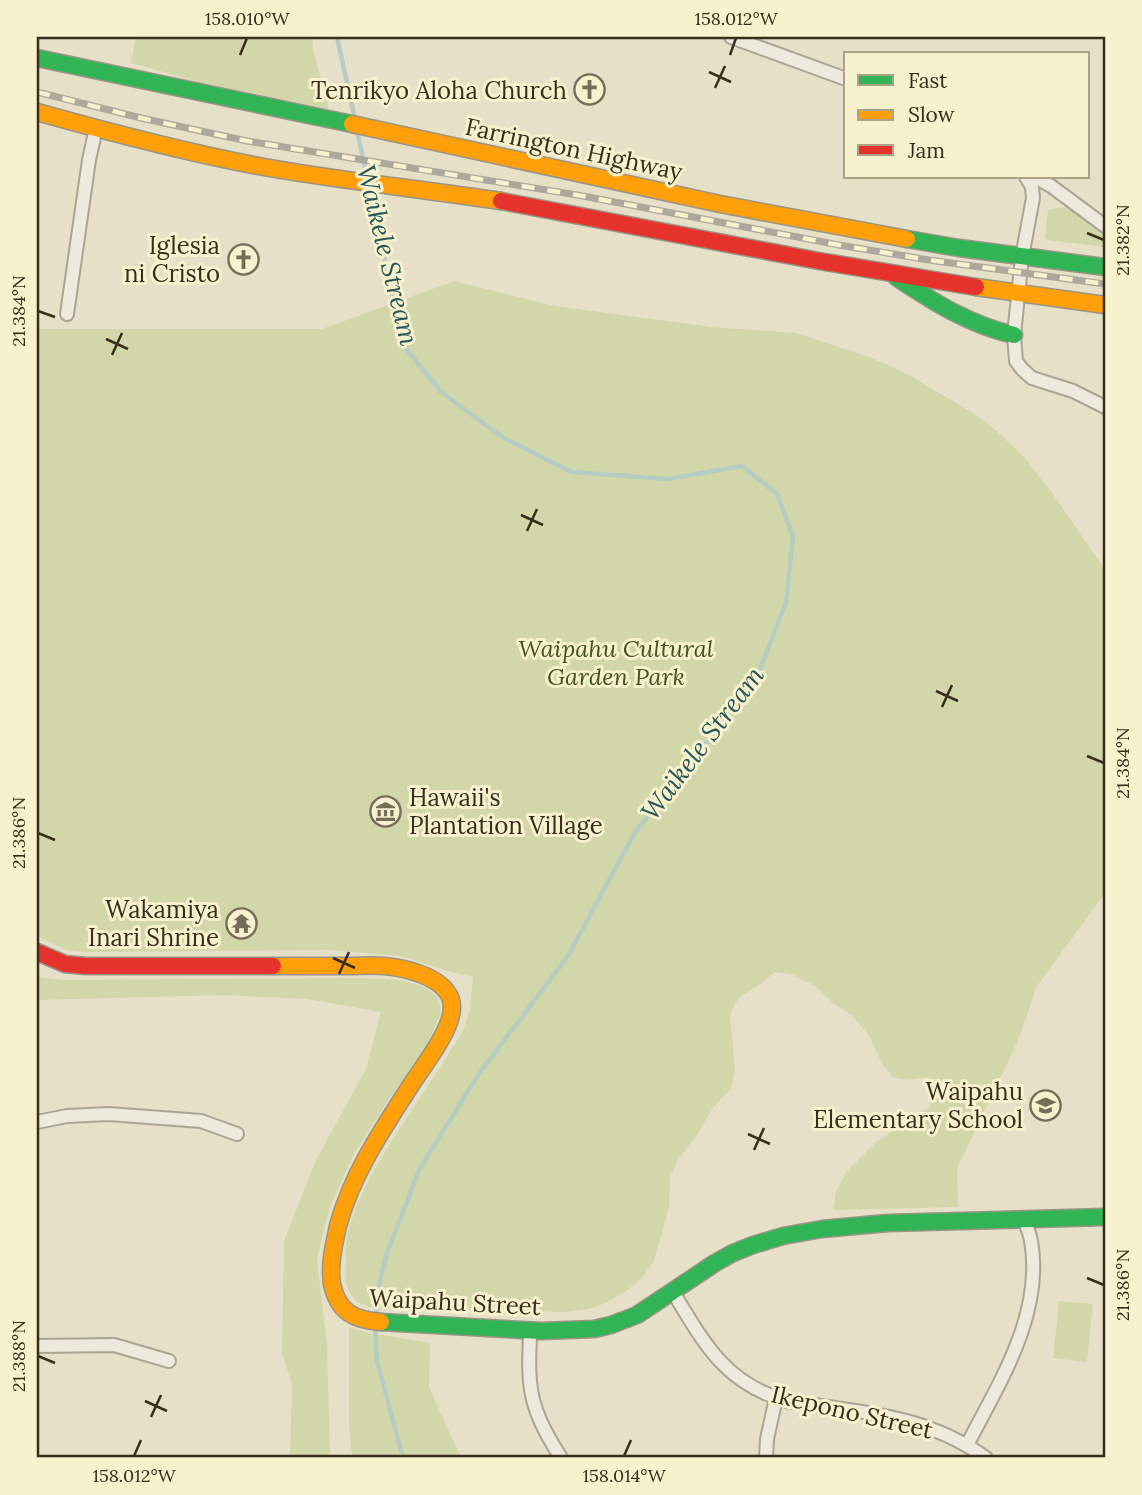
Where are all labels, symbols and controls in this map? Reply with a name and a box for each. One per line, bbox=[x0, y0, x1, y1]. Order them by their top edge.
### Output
text: 158.010°W bbox=[205, 7, 290, 30]
text: 158.012°W bbox=[694, 7, 779, 30]
legend bbox=[844, 52, 1090, 178]
text: Fast bbox=[908, 67, 948, 94]
church icon: Tenrikyo Aloha Church bbox=[573, 73, 607, 107]
place label: Tenrikyo Aloha Church bbox=[311, 75, 567, 106]
text: Slow bbox=[908, 101, 955, 128]
street label: Farrington Highway bbox=[463, 111, 686, 187]
text: Jam bbox=[907, 137, 945, 164]
water label: Waikele Stream bbox=[350, 162, 426, 349]
text: 21.382°N bbox=[1111, 204, 1134, 276]
place label: Iglesia ni Cristo bbox=[124, 230, 220, 289]
church icon: Iglesia ni Cristo bbox=[226, 242, 260, 276]
text: 21.384°N bbox=[7, 275, 30, 347]
park label: Waipahu Cultural Garden Park bbox=[518, 633, 714, 692]
water label: Waikele Stream bbox=[633, 659, 771, 827]
text: 21.384°N bbox=[1111, 727, 1134, 799]
place label: Hawaii's Plantation Village bbox=[409, 782, 603, 841]
museum icon: Hawaii's Plantation Village bbox=[369, 794, 403, 828]
text: 21.386°N bbox=[7, 797, 30, 869]
place label: Wakamiya Inari Shrine bbox=[88, 894, 219, 953]
temple icon: Wakamiya Inari Shrine bbox=[225, 906, 259, 940]
place label: Waipahu Elementary School bbox=[813, 1076, 1023, 1135]
school or university icon: Waipahu Elementary School bbox=[1029, 1088, 1063, 1122]
text: 21.386°N bbox=[1111, 1249, 1134, 1321]
street label: Waipahu Street bbox=[368, 1282, 542, 1322]
text: 21.388°N bbox=[7, 1320, 30, 1392]
street label: Ikepono Street bbox=[768, 1378, 937, 1446]
text: 158.012°W bbox=[92, 1464, 177, 1487]
text: 158.014°W bbox=[582, 1464, 667, 1487]

